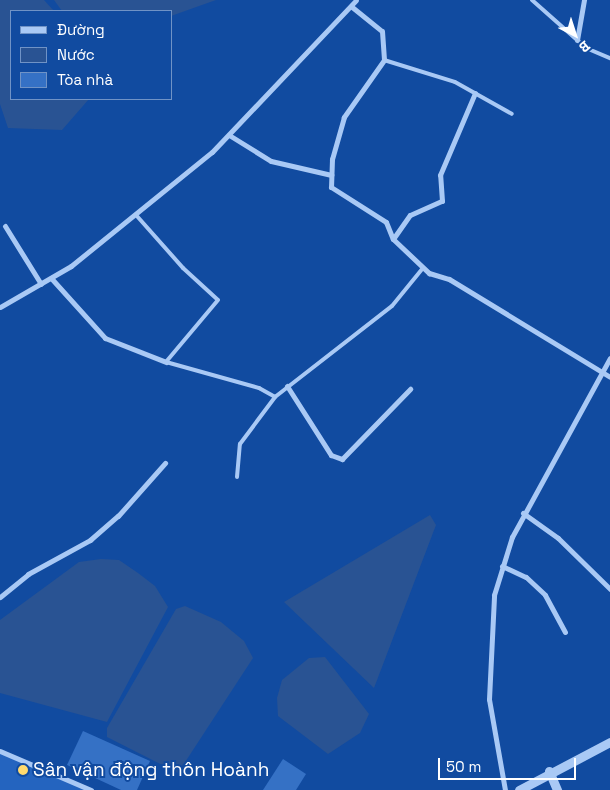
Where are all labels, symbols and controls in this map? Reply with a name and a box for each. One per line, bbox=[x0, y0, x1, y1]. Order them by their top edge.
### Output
legend bbox=[10, 10, 172, 100]
north arrow bbox=[550, 10, 600, 60]
text: Đường bbox=[57, 20, 105, 39]
text: B bbox=[575, 37, 594, 56]
text: Nước bbox=[57, 45, 95, 64]
text: Tòa nhà bbox=[57, 70, 113, 89]
scale bar bbox=[440, 748, 578, 780]
text: 50 m bbox=[446, 757, 481, 776]
place label: Sân vận động thôn Hoành bbox=[33, 759, 269, 781]
marker: Sân vận động thôn Hoành bbox=[17, 764, 29, 776]

